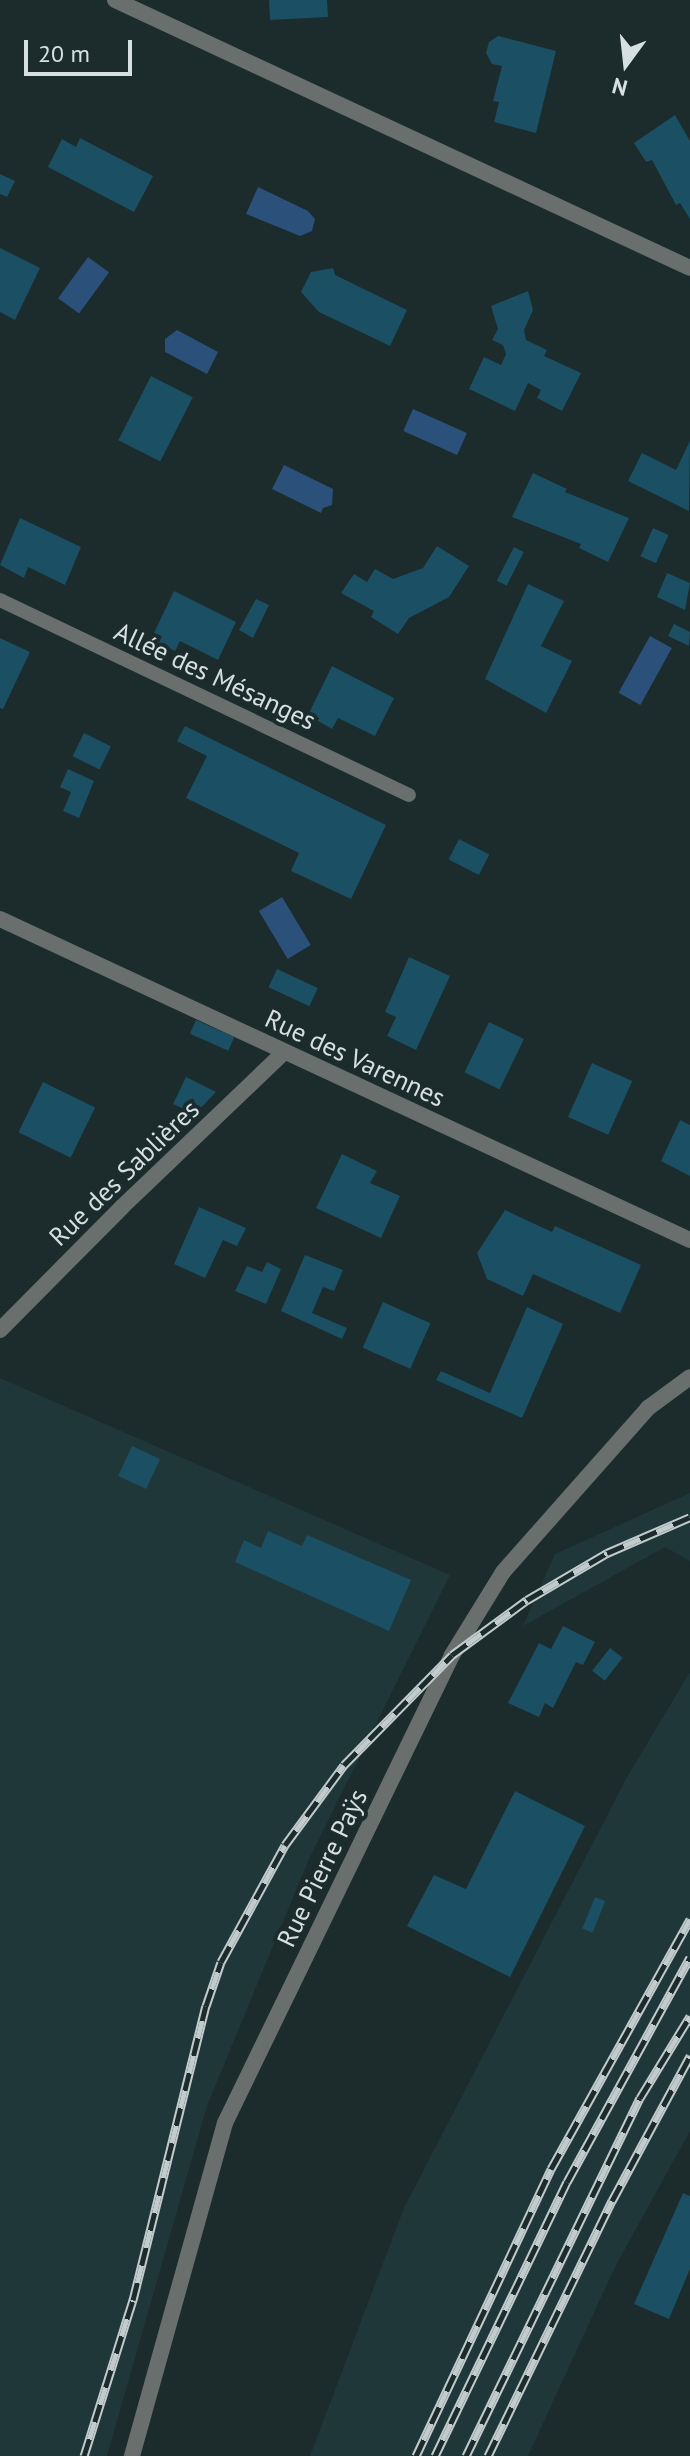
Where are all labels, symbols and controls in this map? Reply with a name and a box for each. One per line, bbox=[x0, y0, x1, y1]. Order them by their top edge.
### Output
scale bar bbox=[28, 24, 136, 74]
north arrow bbox=[586, 24, 666, 104]
text: 20 m bbox=[38, 38, 90, 69]
text: N bbox=[609, 72, 630, 103]
street label: Allée des Mésanges bbox=[109, 616, 321, 736]
street label: Rue des Varennes bbox=[260, 1003, 450, 1113]
street label: Rue des Sablières bbox=[43, 1094, 205, 1252]
street label: Rue Pierre Paÿs bbox=[270, 1784, 374, 1952]

